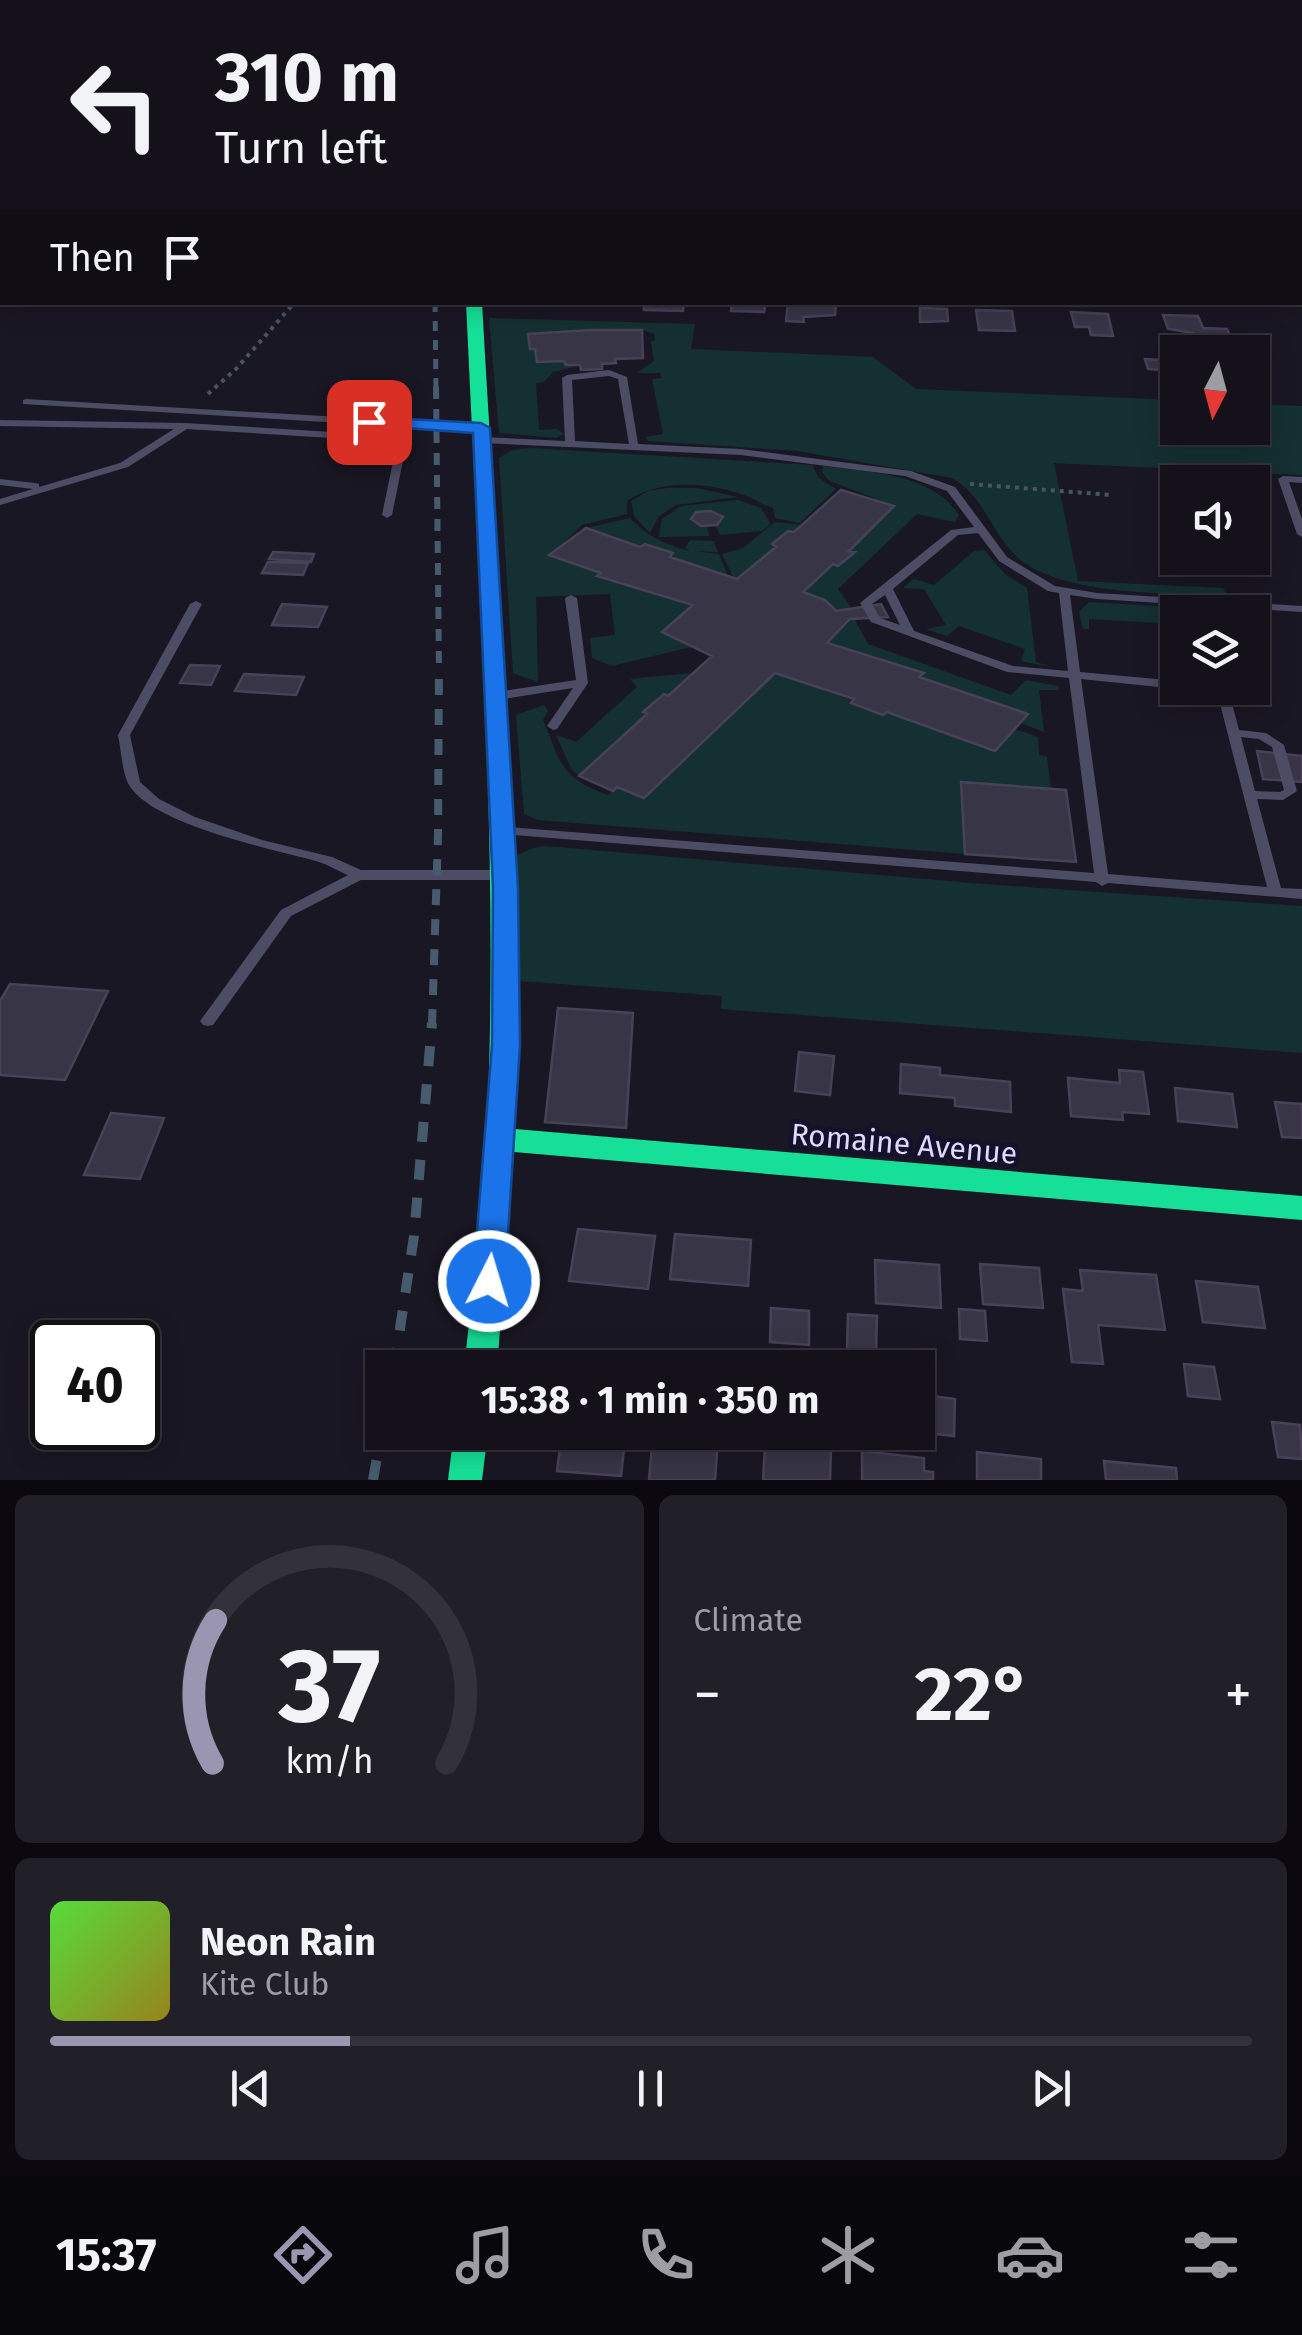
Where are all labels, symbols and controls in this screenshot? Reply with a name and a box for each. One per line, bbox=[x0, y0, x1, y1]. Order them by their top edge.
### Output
text: 310 m bbox=[215, 36, 399, 120]
icon: left bbox=[50, 40, 180, 170]
text: Turn left bbox=[215, 121, 387, 175]
icon: arrive bbox=[155, 230, 210, 285]
text: Then bbox=[50, 235, 135, 281]
north arrow bbox=[1160, 335, 1270, 445]
map controls bbox=[1160, 335, 1270, 705]
pin bbox=[327, 380, 412, 465]
icon: arrive bbox=[342, 395, 397, 450]
button: sound bbox=[1160, 465, 1270, 575]
button: layers bbox=[1160, 595, 1270, 705]
street label: Romaine Avenue bbox=[789, 1116, 1019, 1172]
position arrow bbox=[437, 1229, 541, 1333]
speed limit sign: 40 bbox=[30, 1320, 160, 1450]
text: 15:38 · 1 min · 350 m bbox=[481, 1377, 819, 1423]
text: Climate bbox=[694, 1601, 803, 1639]
text: 37 bbox=[277, 1624, 380, 1749]
text: 22° bbox=[914, 1650, 1031, 1740]
text: − bbox=[694, 1662, 721, 1728]
text: + bbox=[1225, 1662, 1252, 1728]
text: km/h bbox=[285, 1740, 373, 1782]
text: Neon Rain bbox=[200, 1919, 376, 1965]
text: Kite Club bbox=[200, 1965, 329, 2003]
icon: previous bbox=[223, 2061, 278, 2116]
icon: pause bbox=[623, 2061, 678, 2116]
icon: next bbox=[1024, 2061, 1079, 2116]
icon: directions bbox=[268, 2220, 338, 2290]
icon: music bbox=[450, 2220, 520, 2290]
icon: phone bbox=[631, 2220, 701, 2290]
icon: climate bbox=[813, 2220, 883, 2290]
icon: car bbox=[995, 2220, 1065, 2290]
icon: filters bbox=[1176, 2220, 1246, 2290]
text: 15:37 bbox=[56, 2228, 157, 2282]

